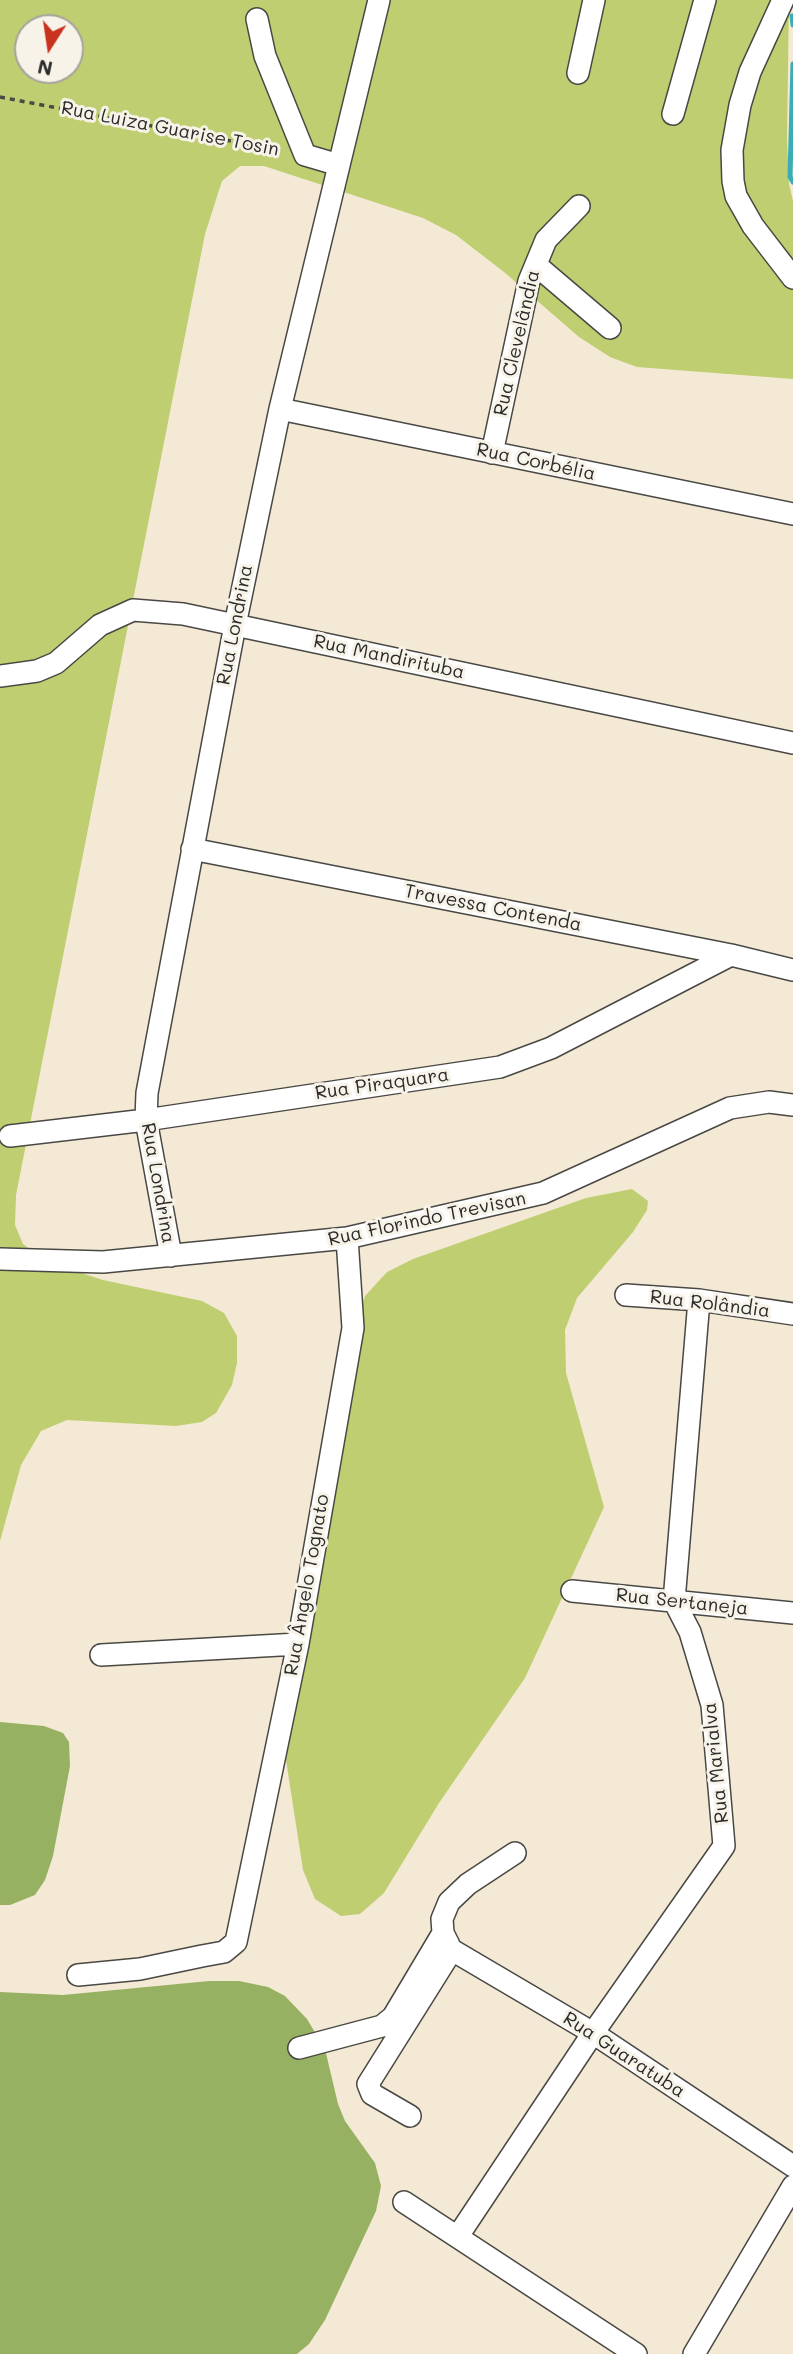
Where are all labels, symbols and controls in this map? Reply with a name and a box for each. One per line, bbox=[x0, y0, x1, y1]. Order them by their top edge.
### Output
north arrow bbox=[14, 14, 84, 84]
text: N bbox=[35, 54, 55, 82]
street label: Rua Luiza Guarise Tosin bbox=[59, 97, 281, 161]
street label: Rua Clevelândia bbox=[489, 268, 545, 418]
street label: Rua Corbélia bbox=[474, 438, 598, 486]
street label: Rua Londrina bbox=[212, 563, 258, 687]
street label: Rua Mandirituba bbox=[311, 630, 467, 684]
street label: Travessa Contenda bbox=[402, 880, 584, 936]
street label: Rua Piraquara bbox=[314, 1063, 450, 1105]
street label: Rua Londrina bbox=[136, 1121, 180, 1245]
street label: Rua Florindo Trevisan bbox=[326, 1187, 528, 1251]
street label: Rua Rolândia bbox=[649, 1285, 771, 1323]
street label: Rua Ângelo Tognato bbox=[280, 1492, 334, 1678]
street label: Rua Sertaneja bbox=[615, 1584, 749, 1620]
street label: Rua Marialva bbox=[698, 1701, 734, 1825]
street label: Rua Guaratuba bbox=[559, 2007, 689, 2103]

